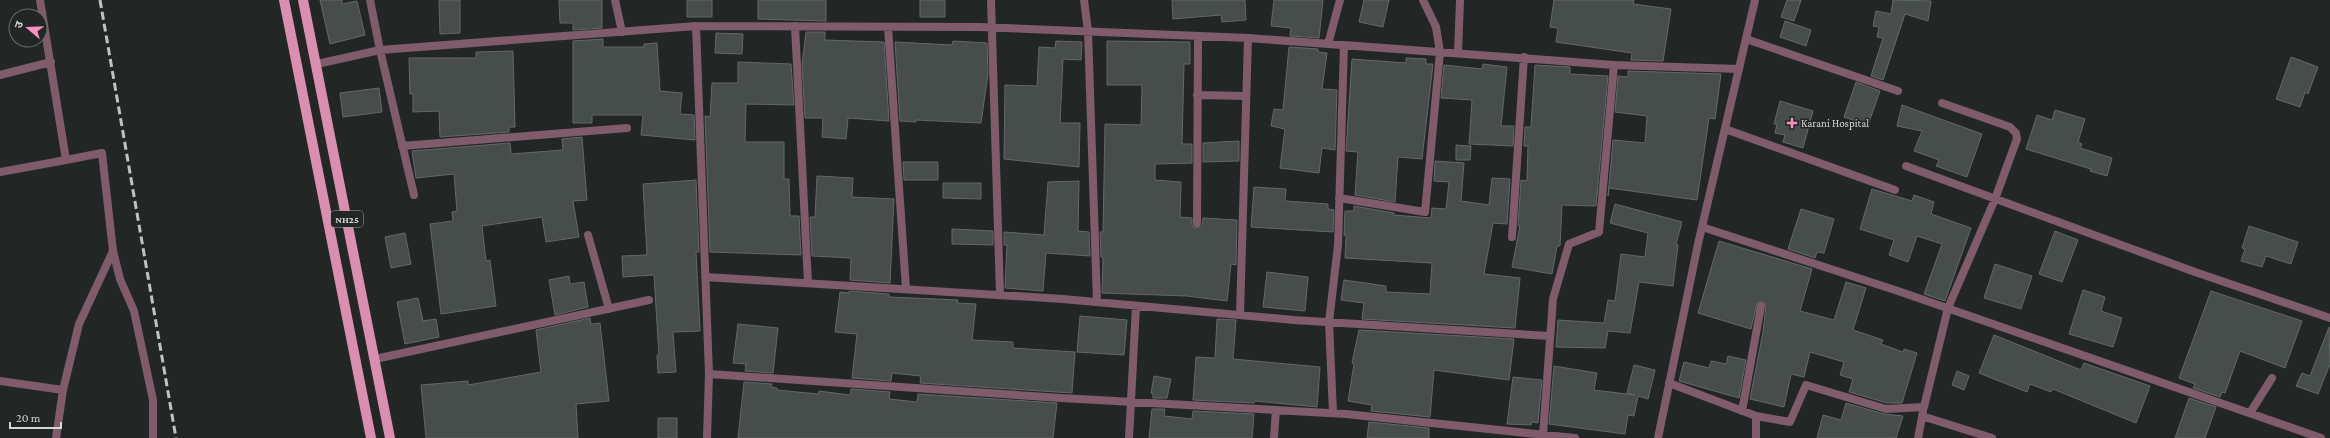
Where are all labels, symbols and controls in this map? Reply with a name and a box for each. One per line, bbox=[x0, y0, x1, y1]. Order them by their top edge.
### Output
north arrow bbox=[8, 8, 48, 48]
text: उ bbox=[12, 19, 25, 30]
marker: Karani Hospital bbox=[1786, 117, 1798, 129]
place label: Karani Hospital bbox=[1801, 117, 1869, 130]
road number: NH25 bbox=[331, 211, 363, 227]
scale bar bbox=[10, 404, 61, 430]
text: 20 m bbox=[16, 411, 41, 425]

